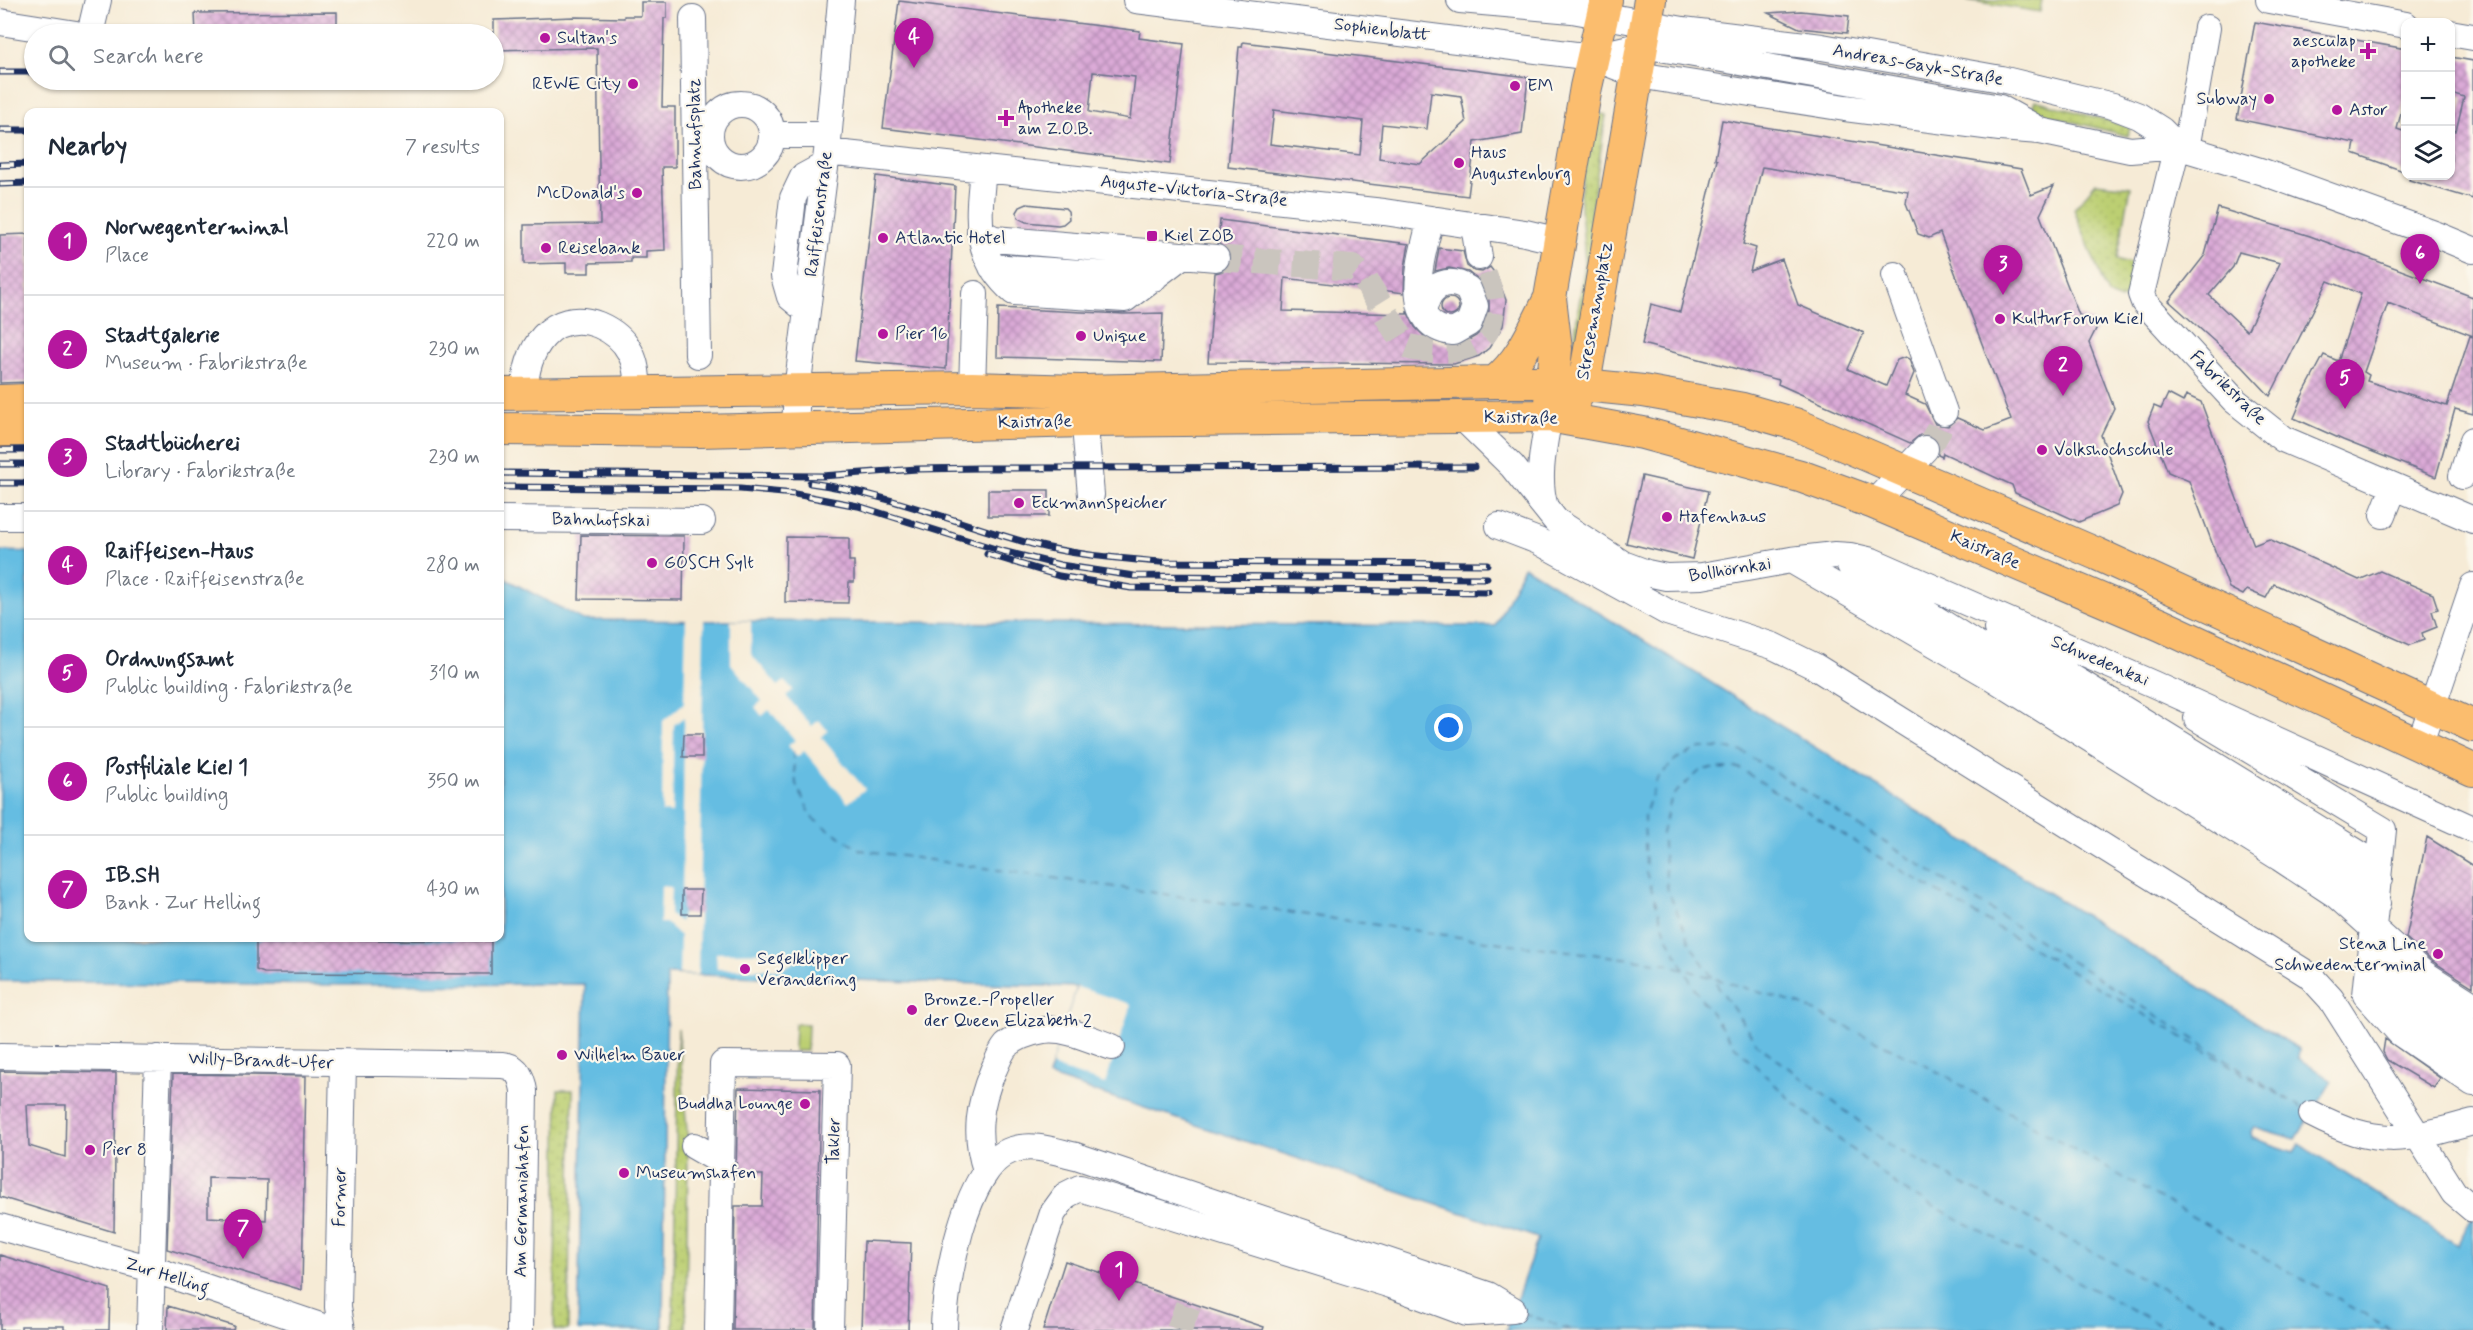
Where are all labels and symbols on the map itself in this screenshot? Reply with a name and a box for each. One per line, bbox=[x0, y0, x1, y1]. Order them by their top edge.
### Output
street label: Sophienblatt bbox=[1333, 12, 1432, 48]
pin: 4 bbox=[894, 19, 934, 68]
place label: Sultan's bbox=[557, 26, 617, 50]
place label: aesculap apotheke bbox=[2291, 29, 2356, 74]
marker: Sultan's bbox=[538, 31, 552, 45]
street label: Andreas-Gayk-Straße bbox=[1831, 38, 2005, 92]
marker: aesculap apotheke bbox=[2361, 44, 2375, 58]
place label: REWE City bbox=[532, 72, 621, 96]
place label: EM bbox=[1527, 74, 1553, 98]
marker: REWE City bbox=[626, 77, 640, 91]
street label: Bahnhofsplatz bbox=[682, 78, 708, 190]
marker: EM bbox=[1508, 79, 1522, 93]
place label: Subway bbox=[2196, 87, 2257, 111]
marker: Subway bbox=[2262, 92, 2276, 106]
place label: Apotheke am Z.O.B. bbox=[1018, 96, 1092, 141]
place label: Astor bbox=[2349, 98, 2388, 122]
marker: Astor bbox=[2330, 103, 2344, 117]
marker: Apotheke am Z.O.B. bbox=[999, 111, 1013, 125]
place label: Haus Augustenburg bbox=[1471, 141, 1571, 186]
street label: Raiffeisenstraße bbox=[799, 150, 839, 278]
marker: Haus Augustenburg bbox=[1452, 156, 1466, 170]
street label: Auguste-Viktoria-Straße bbox=[1099, 169, 1289, 213]
place label: McDonald's bbox=[537, 181, 625, 205]
marker: McDonald's bbox=[630, 186, 644, 200]
place label: Kiel ZOB bbox=[1164, 224, 1234, 248]
place label: Atlantic Hotel bbox=[895, 226, 1006, 250]
marker: Kiel ZOB bbox=[1145, 229, 1159, 243]
marker: Atlantic Hotel bbox=[876, 231, 890, 245]
pin: 6 bbox=[2400, 234, 2440, 284]
place label: Reisebank bbox=[558, 236, 640, 260]
street label: Stresemannplatz bbox=[1571, 240, 1619, 382]
marker: Reisebank bbox=[539, 241, 553, 255]
pin: 3 bbox=[1984, 246, 2022, 295]
place label: KulturForum Kiel bbox=[2012, 307, 2143, 331]
marker: KulturForum Kiel bbox=[1993, 312, 2007, 326]
place label: Pier 16 bbox=[895, 322, 948, 346]
place label: Unique bbox=[1093, 324, 1147, 348]
marker: Pier 16 bbox=[876, 327, 890, 341]
marker: Unique bbox=[1074, 329, 1088, 343]
street label: Fabrikstraße bbox=[2184, 345, 2272, 431]
pin: 2 bbox=[2044, 346, 2082, 396]
pin: 5 bbox=[2326, 360, 2364, 409]
street label: Kaistraße bbox=[1484, 405, 1558, 431]
street label: Kaistraße bbox=[998, 409, 1072, 435]
place label: Volkshochschule bbox=[2054, 438, 2174, 462]
marker: Volkshochschule bbox=[2035, 443, 2049, 457]
place label: Eckmannspeicher bbox=[1031, 491, 1168, 515]
marker: Eckmannspeicher bbox=[1012, 496, 1026, 510]
place label: Hafenhaus bbox=[1679, 505, 1766, 529]
street label: Bahnhofskai bbox=[552, 507, 650, 533]
marker: Hafenhaus bbox=[1660, 510, 1674, 524]
street label: Kaistraße bbox=[1946, 524, 2024, 576]
place label: GOSCH Sylt bbox=[664, 551, 754, 575]
street label: Bollhörnkai bbox=[1687, 552, 1773, 588]
marker: GOSCH Sylt bbox=[645, 556, 659, 570]
street label: Schwedenkai bbox=[2047, 630, 2153, 692]
your location bbox=[1434, 713, 1463, 742]
place label: Stena Line Schwedenterminal bbox=[2274, 932, 2426, 977]
place label: Segelklipper Verandering bbox=[757, 947, 856, 992]
marker: Stena Line Schwedenterminal bbox=[2431, 947, 2445, 961]
marker: Segelklipper Verandering bbox=[738, 962, 752, 976]
place label: Bronze.-Propeller der Queen Elizabeth 2 bbox=[924, 988, 1092, 1033]
marker: Bronze.-Propeller der Queen Elizabeth 2 bbox=[905, 1003, 919, 1017]
place label: Wilhelm Bauer bbox=[574, 1043, 685, 1067]
street label: Willy-Brandt-Ufer bbox=[188, 1046, 335, 1076]
marker: Wilhelm Bauer bbox=[555, 1048, 569, 1062]
place label: Buddha Lounge bbox=[678, 1092, 793, 1116]
marker: Buddha Lounge bbox=[798, 1097, 812, 1111]
street label: Takler bbox=[821, 1117, 847, 1165]
street label: Am Germaniahafen bbox=[509, 1124, 535, 1278]
place label: Pier 8 bbox=[102, 1138, 147, 1162]
marker: Pier 8 bbox=[83, 1143, 97, 1157]
place label: Museumshafen bbox=[636, 1161, 756, 1185]
street label: Former bbox=[327, 1166, 353, 1227]
marker: Museumshafen bbox=[617, 1166, 631, 1180]
pin: 7 bbox=[224, 1210, 262, 1259]
street label: Zur Helling bbox=[121, 1252, 212, 1302]
pin: 1 bbox=[1100, 1252, 1138, 1301]

